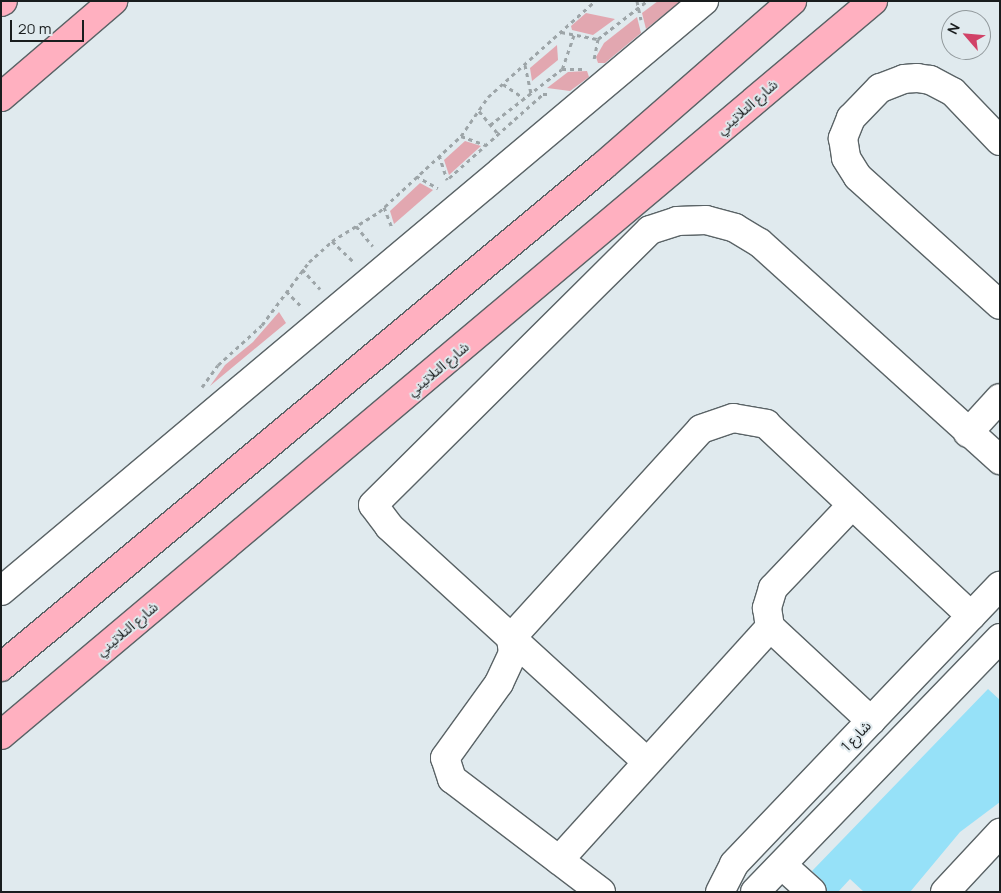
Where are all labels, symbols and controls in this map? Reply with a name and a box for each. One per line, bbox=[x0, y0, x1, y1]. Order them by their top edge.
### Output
scale bar bbox=[12, 10, 86, 42]
north arrow bbox=[941, 10, 991, 60]
text: 20 m bbox=[18, 18, 51, 39]
text: N bbox=[942, 20, 964, 37]
street label: شارع التلاتيني bbox=[713, 76, 781, 138]
street label: شارع التلاتيني bbox=[404, 338, 472, 400]
street label: شارع التلاتيني bbox=[93, 598, 161, 660]
street label: شارع 1 bbox=[838, 717, 874, 755]

